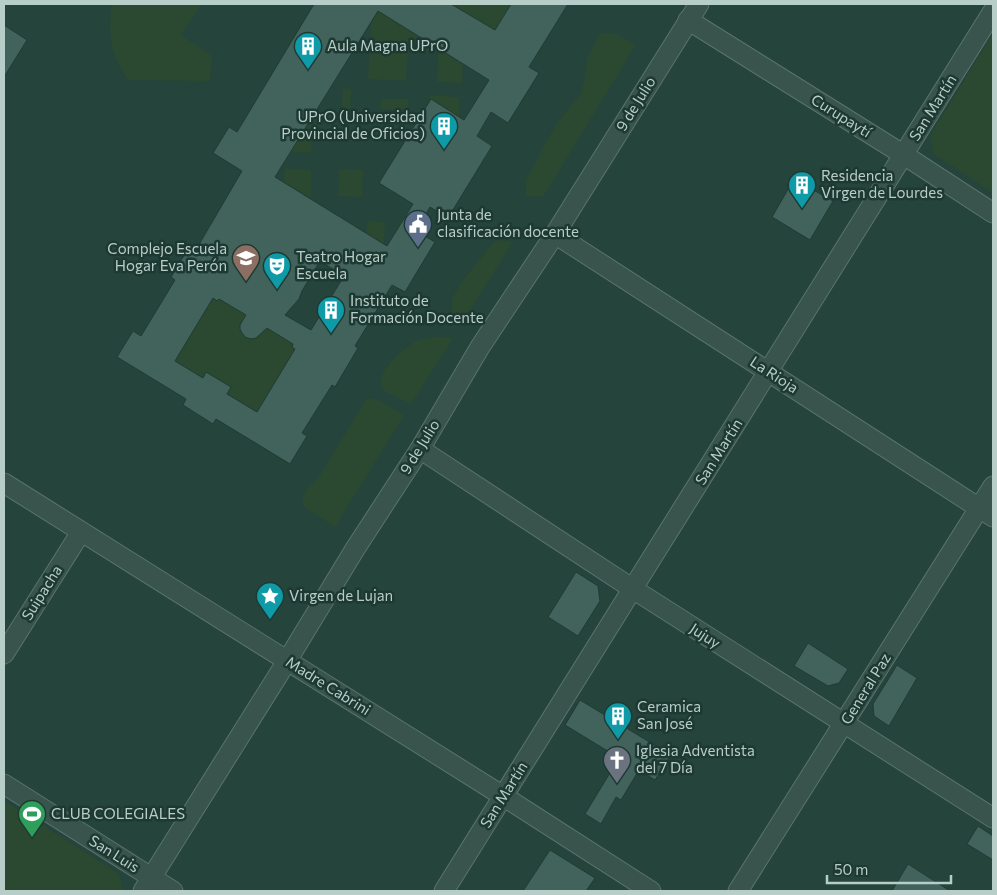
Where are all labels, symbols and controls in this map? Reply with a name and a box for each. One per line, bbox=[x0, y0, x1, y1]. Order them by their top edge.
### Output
building icon: Aula Magna UPrO bbox=[293, 31, 323, 70]
place label: Aula Magna UPrO bbox=[327, 36, 448, 54]
street label: San Martín bbox=[905, 71, 960, 144]
street label: 9 de Julio bbox=[611, 73, 659, 134]
street label: Curupaytí bbox=[808, 90, 876, 141]
place label: UPrO (Universidad Provincial de Oficios) bbox=[281, 107, 425, 142]
building icon: UPrO (Universidad Provincial de Oficios) bbox=[429, 111, 459, 150]
place label: Residencia Virgen de Lourdes bbox=[821, 166, 943, 201]
building icon: Residencia Virgen de Lourdes bbox=[787, 170, 817, 209]
place label: Junta de clasificación docente bbox=[437, 205, 579, 240]
public building icon: Junta de clasificación docente bbox=[403, 209, 433, 248]
place label: Complejo Escuela Hogar Eva Perón bbox=[107, 239, 227, 274]
school or university icon: Complejo Escuela Hogar Eva Perón bbox=[231, 243, 261, 282]
place label: Teatro Hogar Escuela bbox=[296, 247, 386, 282]
theatre icon: Teatro Hogar Escuela bbox=[262, 251, 292, 290]
place label: Instituto de Formación Docente bbox=[350, 291, 484, 326]
building icon: Instituto de Formación Docente bbox=[316, 295, 346, 334]
street label: La Rioja bbox=[747, 352, 802, 396]
street label: San Martín bbox=[691, 415, 746, 488]
street label: 9 de Julio bbox=[395, 416, 443, 477]
street label: Suipacha bbox=[17, 562, 65, 623]
place icon: Virgen de Lujan bbox=[255, 581, 285, 620]
place label: Virgen de Lujan bbox=[289, 586, 393, 604]
street label: Jujuy bbox=[687, 619, 724, 652]
street label: General Paz bbox=[836, 650, 894, 727]
street label: Madre Cabrini bbox=[283, 652, 374, 718]
place label: Ceramica San José bbox=[637, 697, 701, 732]
building icon: Ceramica San José bbox=[603, 701, 633, 740]
place label: Iglesia Adventista del 7 Día bbox=[636, 741, 755, 776]
church icon: Iglesia Adventista del 7 Día bbox=[602, 745, 632, 784]
street label: San Martín bbox=[476, 758, 531, 831]
sports icon: CLUB COLEGIALES bbox=[17, 799, 47, 838]
place label: CLUB COLEGIALES bbox=[51, 804, 185, 822]
street label: San Luis bbox=[86, 831, 143, 876]
scale bar bbox=[827, 852, 951, 884]
text: 50 m bbox=[834, 860, 868, 878]

